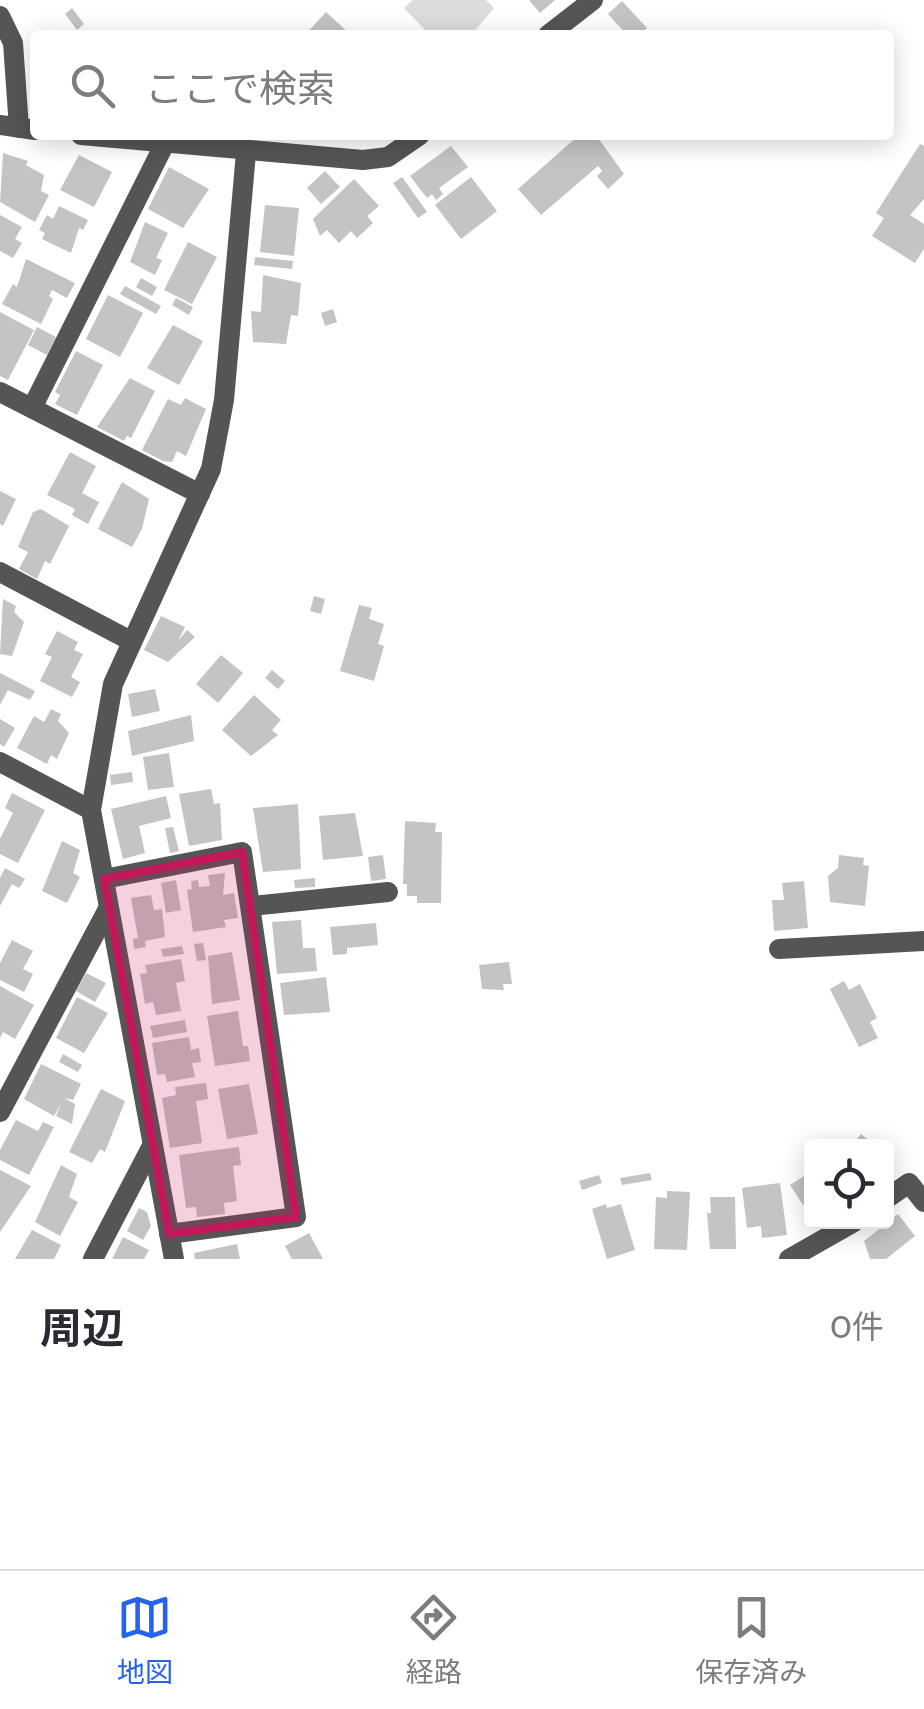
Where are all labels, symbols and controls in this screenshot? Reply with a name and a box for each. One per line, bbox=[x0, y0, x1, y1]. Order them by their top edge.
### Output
search box bbox=[30, 30, 894, 140]
icon: search bbox=[65, 58, 120, 113]
text: ここで検索 bbox=[145, 65, 335, 112]
map controls bbox=[804, 1139, 894, 1229]
button: locate bbox=[804, 1139, 894, 1229]
text: 周辺 bbox=[40, 1302, 124, 1354]
text: 0件 bbox=[830, 1307, 884, 1346]
tab: 地図 bbox=[117, 1590, 173, 1690]
tab: 経路 bbox=[406, 1590, 462, 1690]
tab: 保存済み bbox=[695, 1590, 807, 1690]

